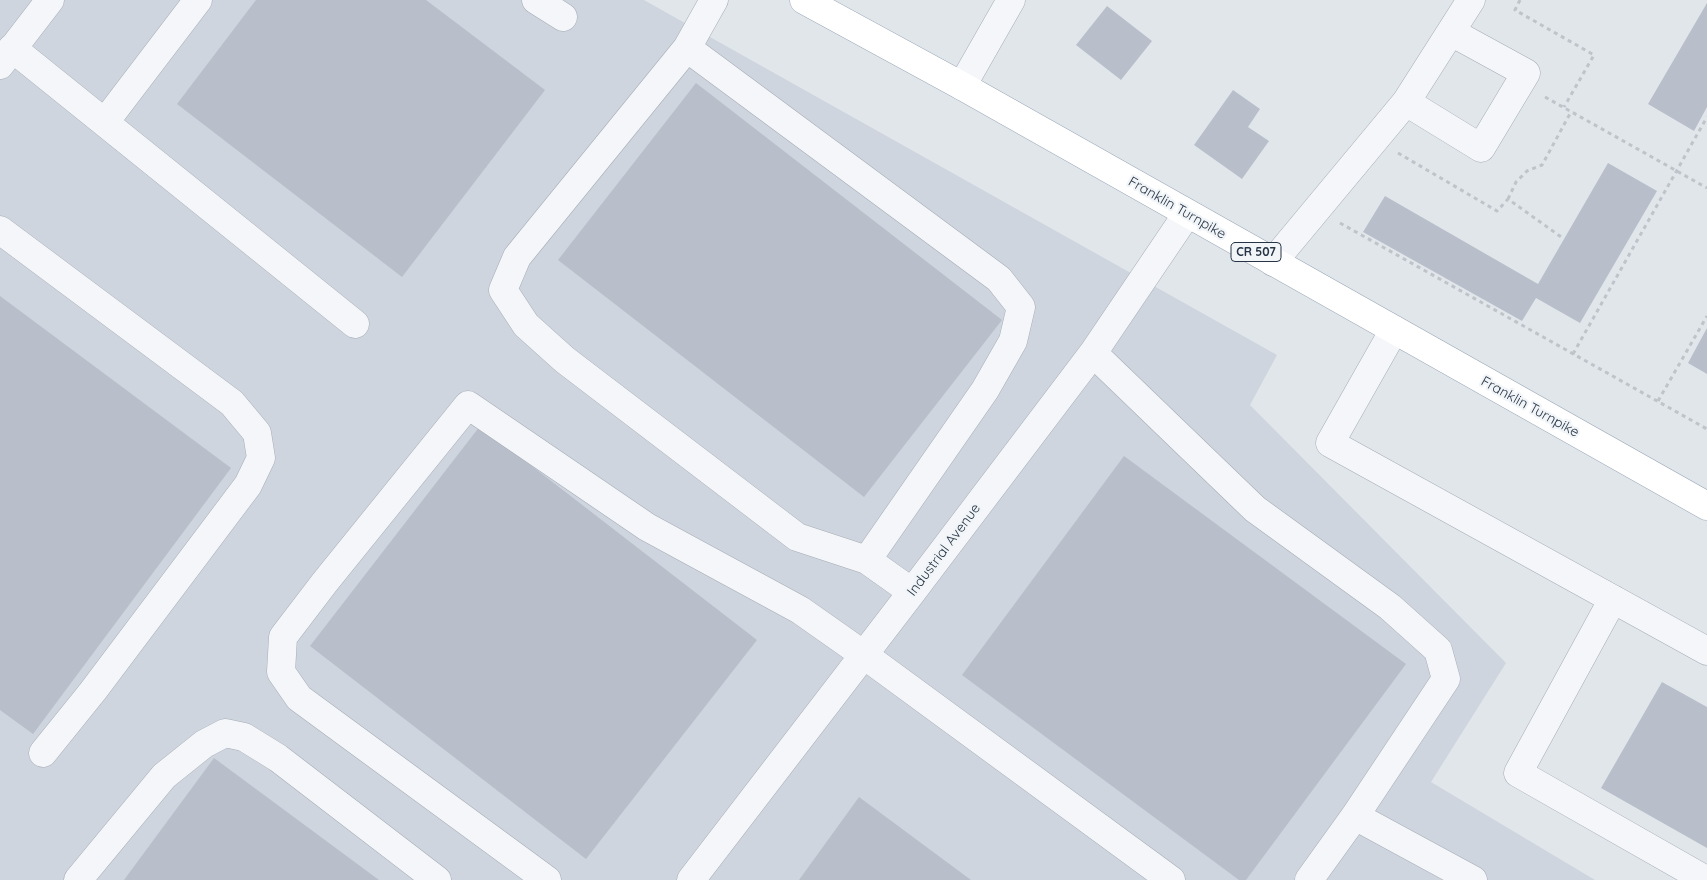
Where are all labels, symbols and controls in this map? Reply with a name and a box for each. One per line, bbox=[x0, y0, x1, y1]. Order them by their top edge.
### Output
street label: Franklin Turnpike bbox=[1125, 173, 1229, 243]
road number: CR 507 bbox=[1231, 242, 1281, 262]
street label: Franklin Turnpike bbox=[1478, 373, 1582, 441]
street label: Industrial Avenue bbox=[904, 500, 984, 600]

